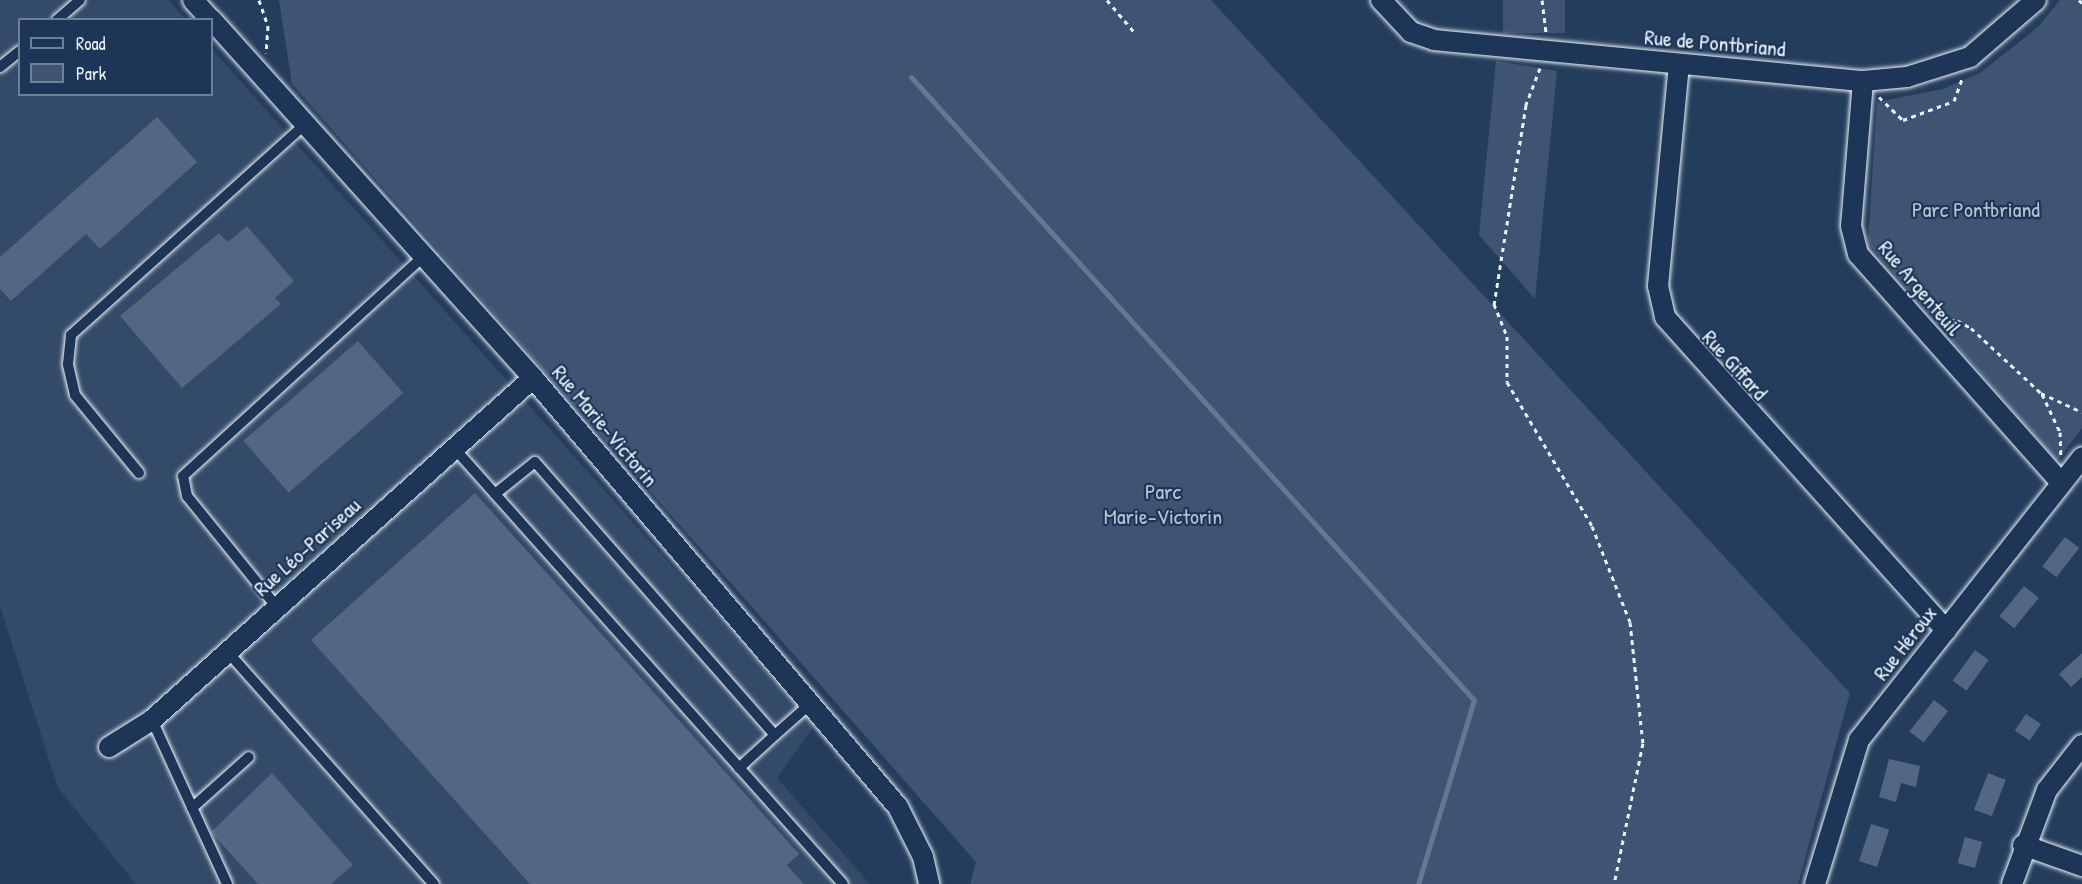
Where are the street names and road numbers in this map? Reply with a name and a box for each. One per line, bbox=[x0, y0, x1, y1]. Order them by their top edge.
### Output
street label: Rue de Pontbriand bbox=[1643, 24, 1787, 62]
street label: Rue Argenteuil bbox=[1873, 235, 1967, 341]
street label: Rue Giffard bbox=[1697, 324, 1773, 406]
street label: Rue Marie-Victorin bbox=[546, 360, 664, 492]
street label: Rue Léo-Pariseau bbox=[248, 492, 366, 602]
street label: Rue Héroux bbox=[1868, 600, 1942, 686]

